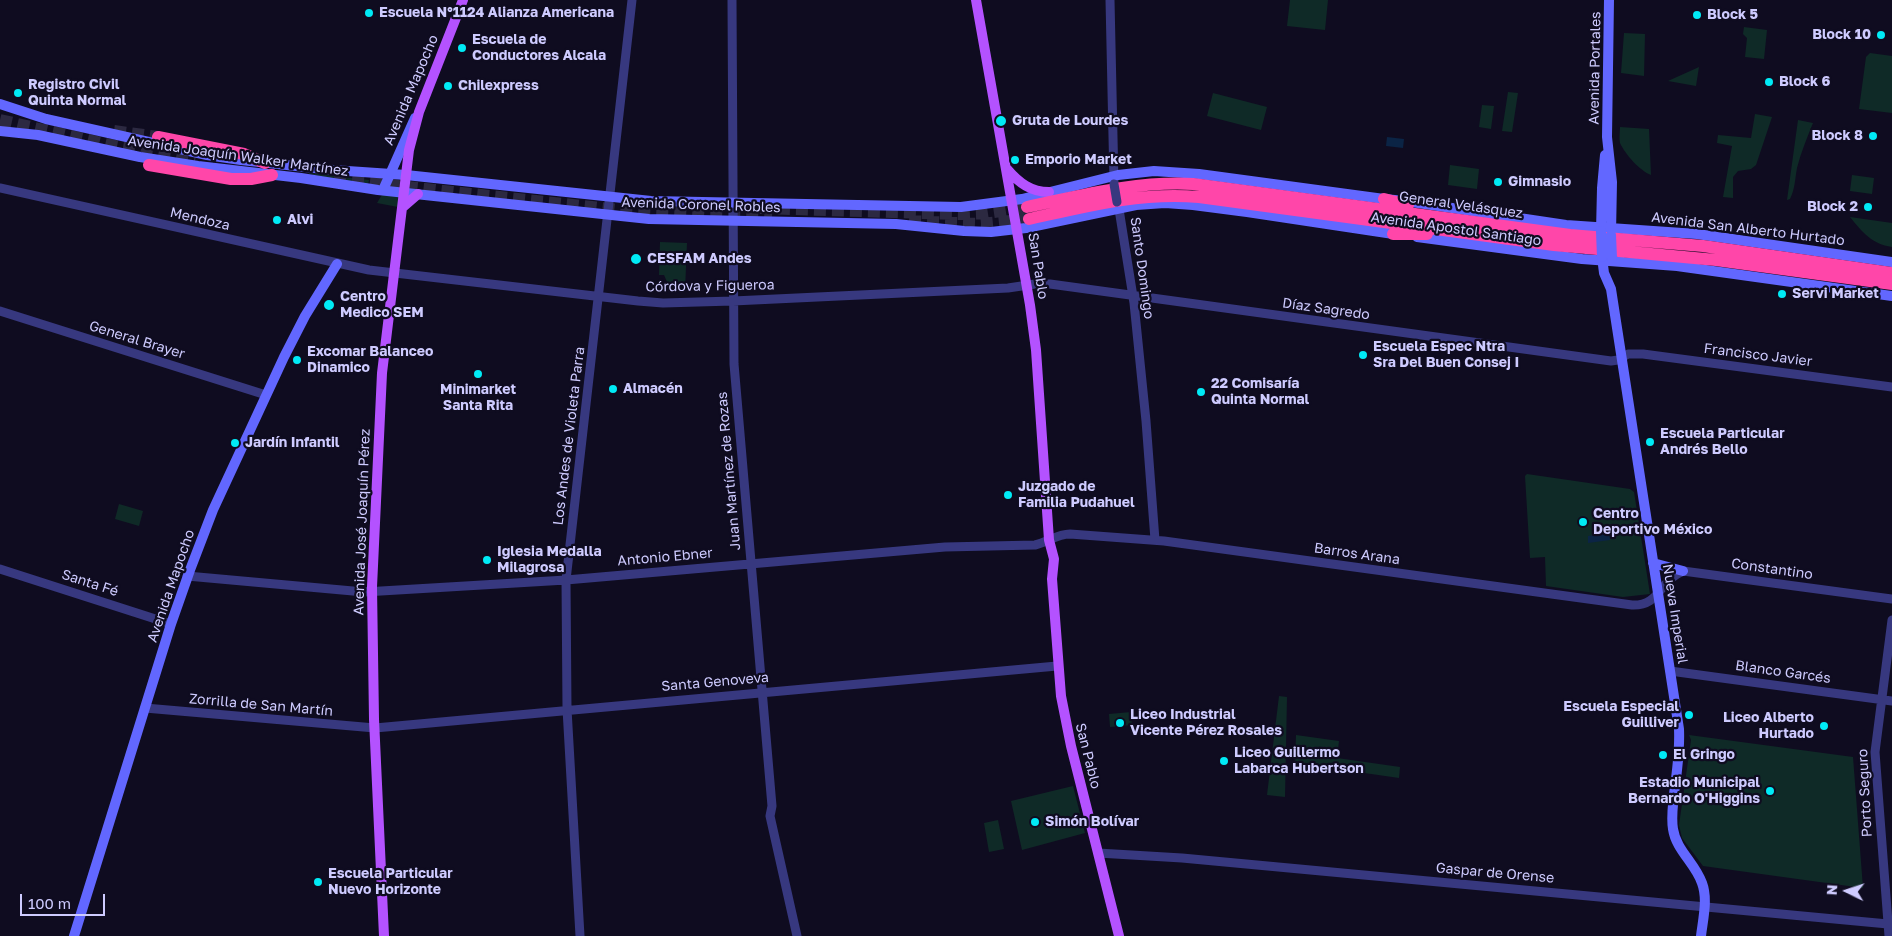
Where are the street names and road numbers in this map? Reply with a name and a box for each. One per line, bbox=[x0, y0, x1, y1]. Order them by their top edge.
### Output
street label: Avenida Portales bbox=[1586, 11, 1604, 125]
street label: Avenida Mapocho bbox=[380, 32, 442, 148]
street label: Avenida Joaquín Walker Martínez bbox=[127, 132, 349, 180]
street label: General Velásquez bbox=[1398, 188, 1524, 222]
street label: Avenida Coronel Robles bbox=[621, 194, 781, 216]
street label: Mendoza bbox=[168, 204, 232, 234]
street label: Avenida Apostol Santiago bbox=[1370, 209, 1542, 249]
street label: Avenida San Alberto Hurtado bbox=[1650, 209, 1846, 249]
street label: Santo Domingo bbox=[1127, 216, 1157, 320]
street label: San Pablo bbox=[1024, 231, 1052, 301]
street label: Córdova y Figueroa bbox=[645, 276, 775, 296]
street label: Díaz Sagredo bbox=[1281, 295, 1371, 323]
street label: General Brayer bbox=[87, 317, 187, 363]
street label: Francisco Javier bbox=[1703, 340, 1813, 370]
street label: Los Andes de Violeta Parra bbox=[550, 346, 588, 526]
street label: Juan Martínez de Rozas bbox=[714, 391, 744, 551]
street label: Avenida José Joaquín Pérez bbox=[350, 428, 374, 616]
street label: Avenida Mapocho bbox=[144, 527, 198, 645]
street label: Barros Arana bbox=[1313, 540, 1401, 568]
street label: Antonio Ebner bbox=[617, 544, 713, 570]
street label: Constantino bbox=[1730, 555, 1814, 583]
street label: Nueva Imperial bbox=[1659, 563, 1691, 665]
street label: Santa Fé bbox=[60, 566, 120, 600]
street label: Blanco Garcés bbox=[1734, 657, 1832, 687]
street label: Santa Genoveva bbox=[661, 669, 769, 695]
street label: Zorrilla de San Martín bbox=[188, 690, 334, 720]
street label: San Pablo bbox=[1072, 721, 1104, 791]
street label: Porto Seguro bbox=[1854, 748, 1876, 838]
street label: Gaspar de Orense bbox=[1435, 859, 1555, 887]

